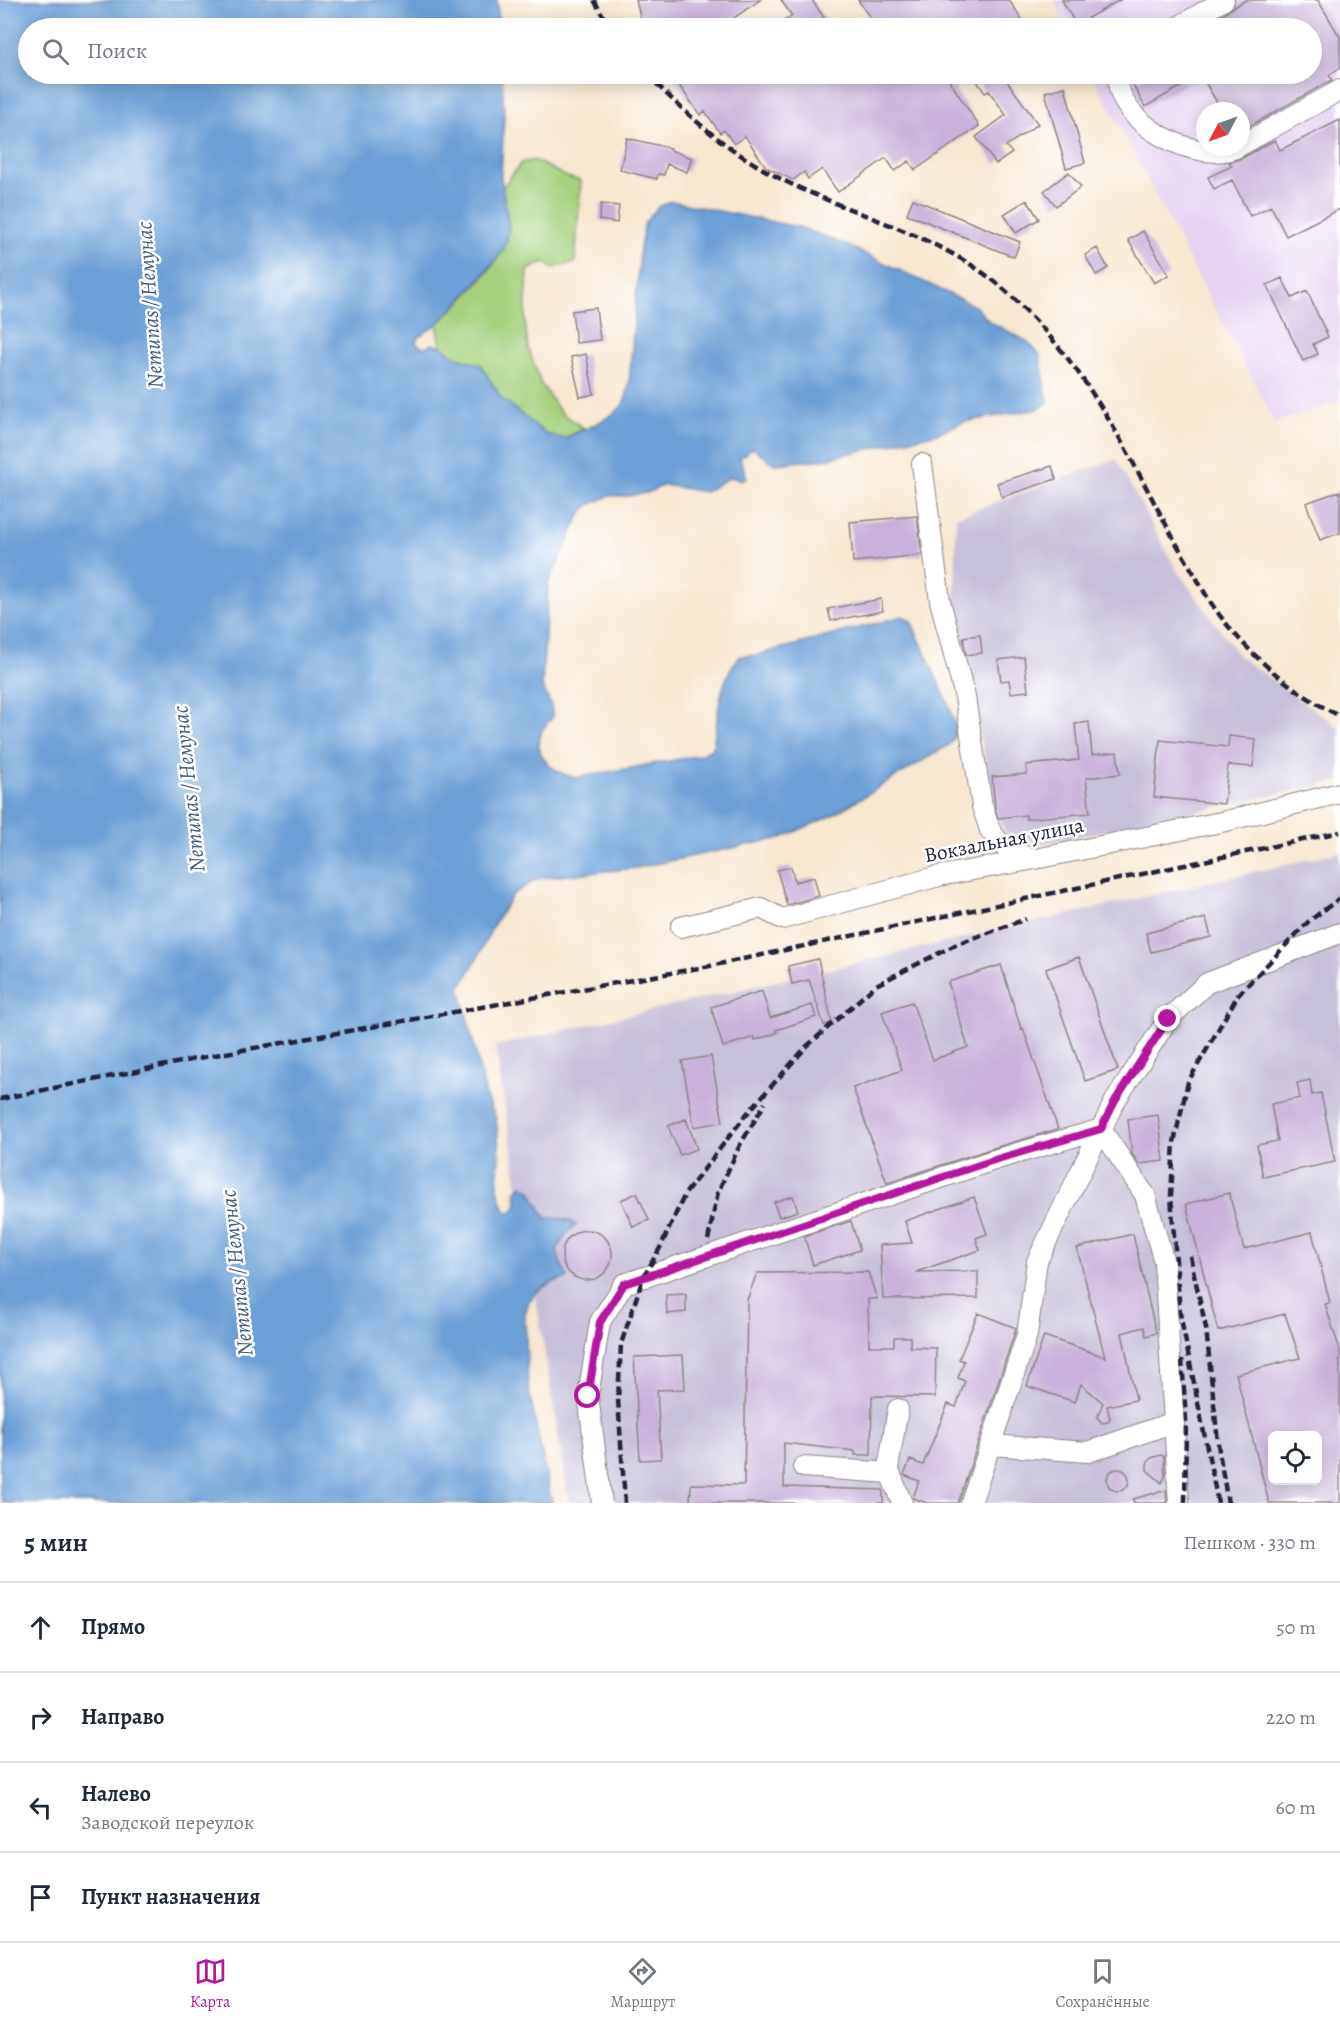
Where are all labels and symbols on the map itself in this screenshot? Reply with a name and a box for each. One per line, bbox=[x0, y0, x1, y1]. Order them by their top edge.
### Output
north arrow bbox=[1196, 102, 1250, 156]
water label: Nemunas / Немунас bbox=[129, 220, 171, 389]
water label: Nemunas / Немунас bbox=[165, 704, 213, 874]
street label: Вокзальная улица bbox=[922, 811, 1086, 869]
route end bbox=[1154, 1005, 1180, 1031]
water label: Nemunas / Немунас bbox=[213, 1188, 261, 1358]
route start bbox=[574, 1382, 600, 1408]

